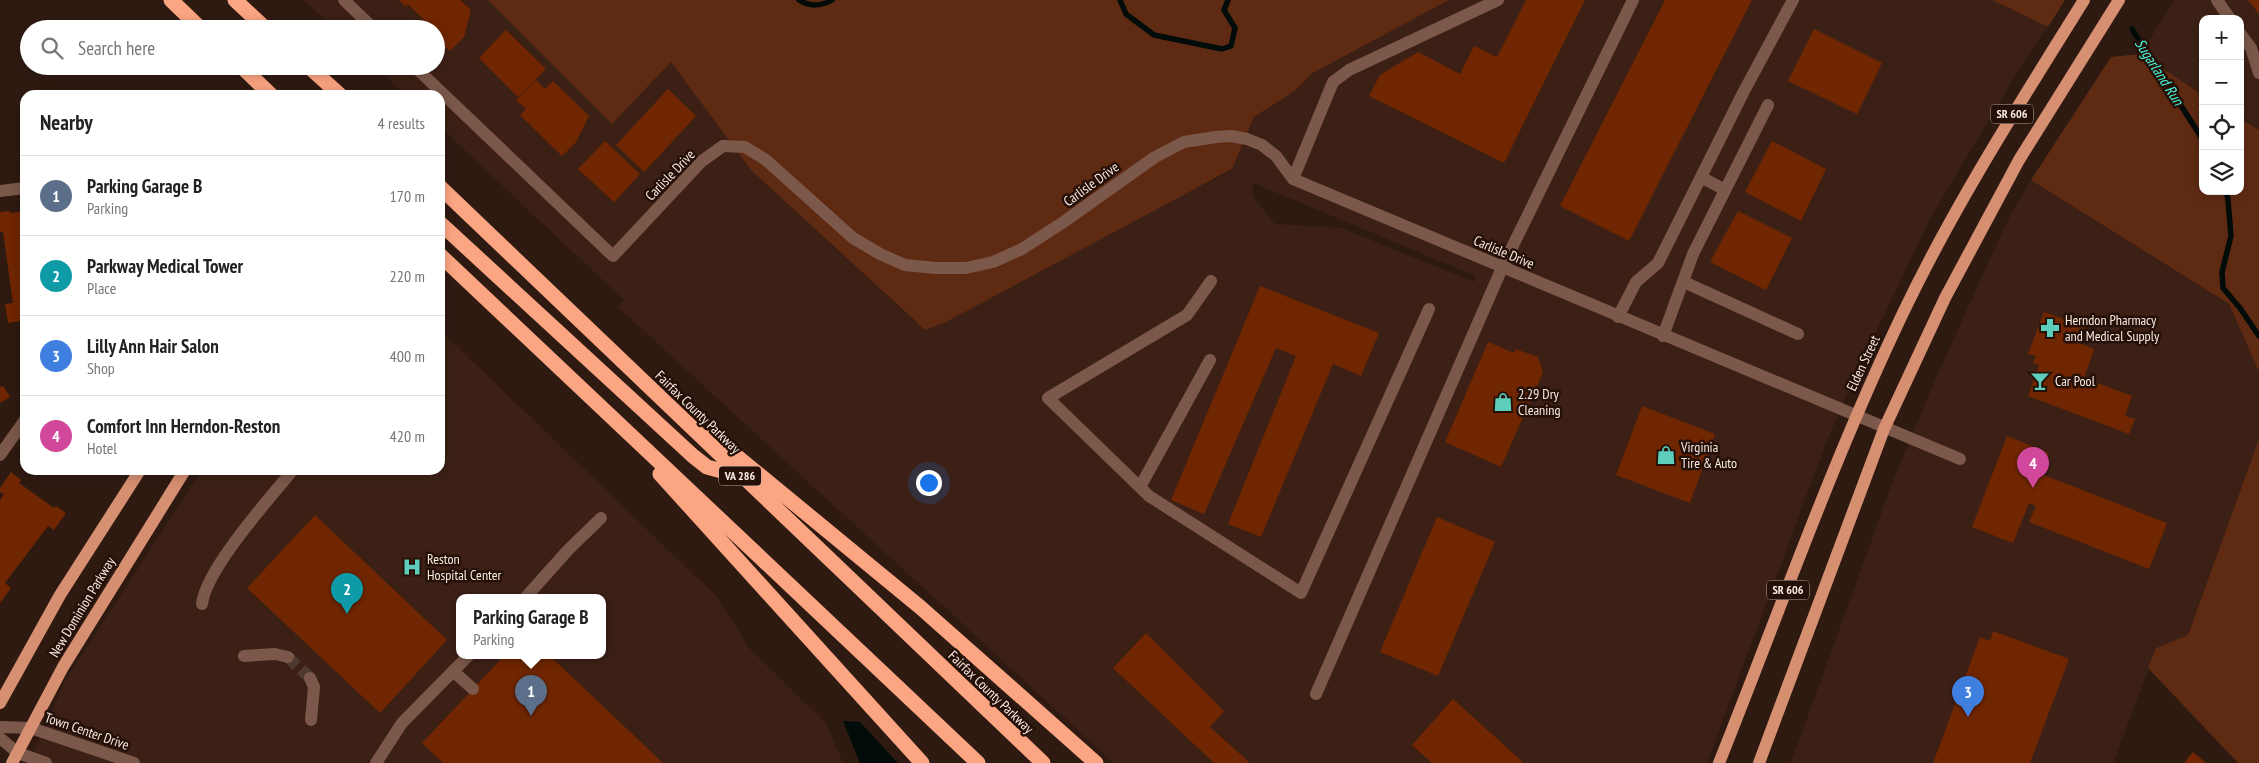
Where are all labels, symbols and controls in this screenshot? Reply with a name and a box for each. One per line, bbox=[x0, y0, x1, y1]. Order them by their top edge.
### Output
map controls bbox=[2199, 15, 2244, 195]
button: + bbox=[2199, 15, 2244, 60]
search box bbox=[20, 20, 445, 75]
icon: search bbox=[38, 34, 66, 62]
water label: Sugarland Run bbox=[2131, 35, 2189, 110]
text: Search here bbox=[78, 36, 155, 60]
button: − bbox=[2199, 60, 2244, 105]
road number: SR 606 bbox=[1991, 105, 2033, 124]
button: locate bbox=[2199, 105, 2244, 150]
text: Nearby bbox=[40, 109, 93, 136]
text: 4 results bbox=[378, 113, 425, 133]
street label: Carlisle Drive bbox=[641, 146, 699, 204]
button: layers bbox=[2199, 150, 2244, 195]
street label: Carlisle Drive bbox=[1060, 158, 1122, 210]
text: Parking Garage B bbox=[87, 174, 202, 198]
text: 1 bbox=[52, 186, 60, 206]
text: 170 m bbox=[390, 186, 425, 206]
text: Parking bbox=[87, 198, 128, 218]
street label: Carlisle Drive bbox=[1471, 231, 1537, 273]
text: Parkway Medical Tower bbox=[87, 254, 243, 278]
text: 2 bbox=[52, 266, 60, 286]
text: 220 m bbox=[390, 266, 425, 286]
text: Place bbox=[87, 278, 116, 298]
place label: Herndon Pharmacy and Medical Supply bbox=[2065, 311, 2160, 345]
pharmacy icon: Herndon Pharmacy and Medical Supply bbox=[2039, 317, 2061, 339]
street label: Elden Street bbox=[1842, 332, 1884, 394]
text: Lilly Ann Hair Salon bbox=[87, 334, 219, 358]
text: 3 bbox=[52, 346, 60, 366]
text: 400 m bbox=[390, 346, 425, 366]
text: Shop bbox=[87, 358, 115, 378]
street label: Fairfax County Parkway bbox=[652, 367, 745, 458]
bar icon: Car Pool bbox=[2029, 370, 2051, 392]
place label: Car Pool bbox=[2055, 372, 2096, 390]
place label: 2.29 Dry Cleaning bbox=[1518, 385, 1560, 419]
shop icon: 2.29 Dry Cleaning bbox=[1492, 391, 1514, 413]
text: Comfort Inn Herndon-Reston bbox=[87, 414, 280, 438]
text: 4 bbox=[52, 426, 60, 446]
text: 420 m bbox=[390, 426, 425, 446]
text: Hotel bbox=[87, 438, 117, 458]
place label: Virginia Tire & Auto bbox=[1680, 438, 1737, 472]
shop icon: Virginia Tire & Auto bbox=[1655, 444, 1677, 466]
pin: 4 bbox=[2017, 447, 2049, 488]
road number: VA 286 bbox=[719, 466, 761, 486]
your location bbox=[916, 470, 942, 496]
place label: Reston Hospital Center bbox=[427, 550, 502, 584]
street label: New Dominion Parkway bbox=[45, 553, 119, 660]
hospital icon: Reston Hospital Center bbox=[401, 556, 423, 578]
pin: 2 bbox=[331, 573, 363, 614]
road number: SR 606 bbox=[1767, 580, 1809, 600]
popup bbox=[456, 594, 606, 659]
text: Parking Garage B bbox=[473, 605, 589, 629]
text: Parking bbox=[473, 629, 515, 649]
street label: Fairfax County Parkway bbox=[945, 647, 1038, 738]
pin: 1 bbox=[515, 675, 547, 716]
pin: 3 bbox=[1952, 676, 1984, 717]
street label: Town Center Drive bbox=[43, 708, 132, 754]

